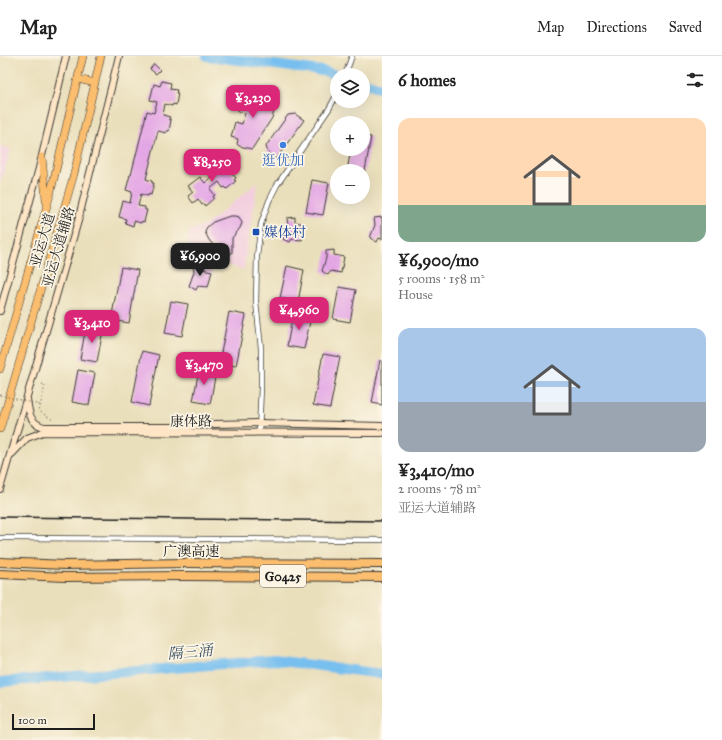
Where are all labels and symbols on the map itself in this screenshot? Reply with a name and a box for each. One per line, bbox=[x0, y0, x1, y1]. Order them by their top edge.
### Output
pin: ¥3,230 bbox=[220, 85, 286, 119]
marker: 逛优加 bbox=[278, 140, 288, 150]
pin: ¥8,250 bbox=[179, 149, 245, 183]
place label: 逛优加 bbox=[262, 152, 304, 169]
street label: 亚运大道辅路 bbox=[39, 204, 78, 290]
street label: 亚运大道 bbox=[27, 211, 58, 269]
place label: 媒体村 bbox=[264, 224, 306, 241]
marker: 媒体村 bbox=[251, 227, 261, 237]
pin: ¥6,900 bbox=[167, 243, 233, 277]
pin: ¥4,960 bbox=[266, 297, 332, 331]
pin: ¥3,410 bbox=[59, 310, 125, 344]
pin: ¥3,470 bbox=[171, 352, 237, 386]
street label: 康体路 bbox=[170, 413, 212, 430]
street label: 广澳高速 bbox=[163, 543, 219, 560]
road number: G0425 bbox=[260, 565, 306, 587]
water label: 隔三涌 bbox=[167, 641, 215, 663]
scale bar bbox=[12, 712, 95, 731]

